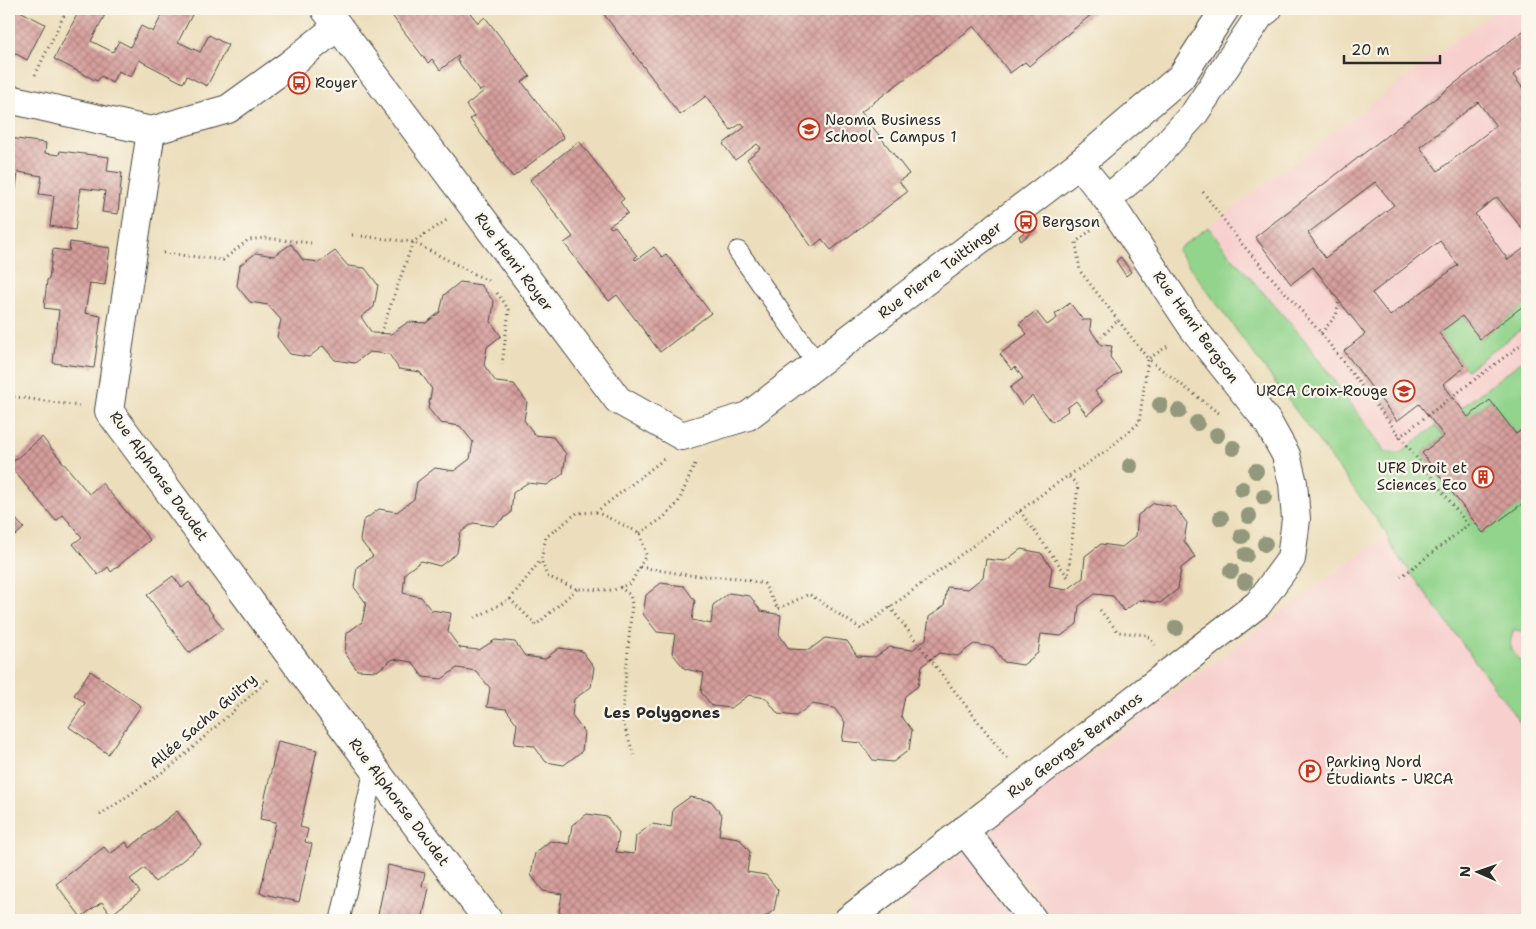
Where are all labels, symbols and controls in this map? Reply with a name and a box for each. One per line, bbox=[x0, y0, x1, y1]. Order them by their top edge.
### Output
scale bar bbox=[1344, 32, 1440, 64]
text: 20 m bbox=[1351, 40, 1390, 60]
bus stop icon: Royer bbox=[287, 71, 311, 95]
place label: Royer bbox=[315, 73, 358, 93]
place label: Neoma Business School - Campus 1 bbox=[825, 110, 957, 147]
school or university icon: Neoma Business School - Campus 1 bbox=[797, 117, 821, 141]
street label: Rue Henri Royer bbox=[470, 208, 558, 316]
bus stop icon: Bergson bbox=[1014, 210, 1038, 234]
place label: Bergson bbox=[1042, 212, 1100, 232]
street label: Rue Pierre Taittinger bbox=[874, 217, 1006, 323]
street label: Rue Henri Bergson bbox=[1148, 267, 1244, 387]
school or university icon: URCA Croix-Rouge bbox=[1392, 379, 1416, 403]
place label: URCA Croix-Rouge bbox=[1256, 381, 1388, 401]
street label: Rue Alphonse Daudet bbox=[105, 407, 213, 545]
place label: UFR Droit et Sciences Eco bbox=[1377, 458, 1467, 495]
building icon: UFR Droit et Sciences Eco bbox=[1471, 465, 1495, 489]
street label: Allée Sacha Guitry bbox=[145, 669, 261, 773]
street label: Rue Georges Bernanos bbox=[1003, 688, 1147, 802]
district label: Les Polygones bbox=[604, 702, 720, 723]
street label: Rue Alphonse Daudet bbox=[344, 734, 454, 870]
place label: Parking Nord Étudiants - URCA bbox=[1326, 752, 1453, 789]
parking icon: Parking Nord Étudiants - URCA bbox=[1298, 759, 1322, 783]
north arrow bbox=[1454, 846, 1504, 896]
text: N bbox=[1456, 866, 1474, 877]

